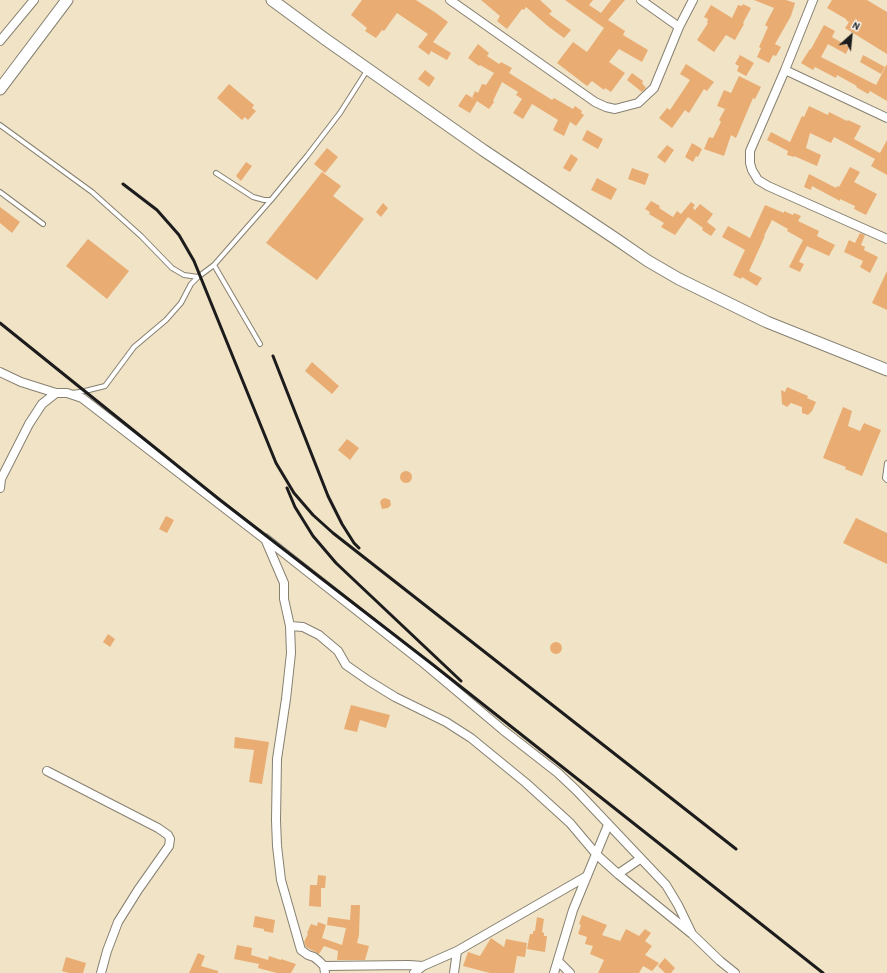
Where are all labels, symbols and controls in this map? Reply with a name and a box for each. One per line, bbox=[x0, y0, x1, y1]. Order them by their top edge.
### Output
north arrow bbox=[831, 16, 871, 56]
text: N bbox=[851, 18, 862, 33]

